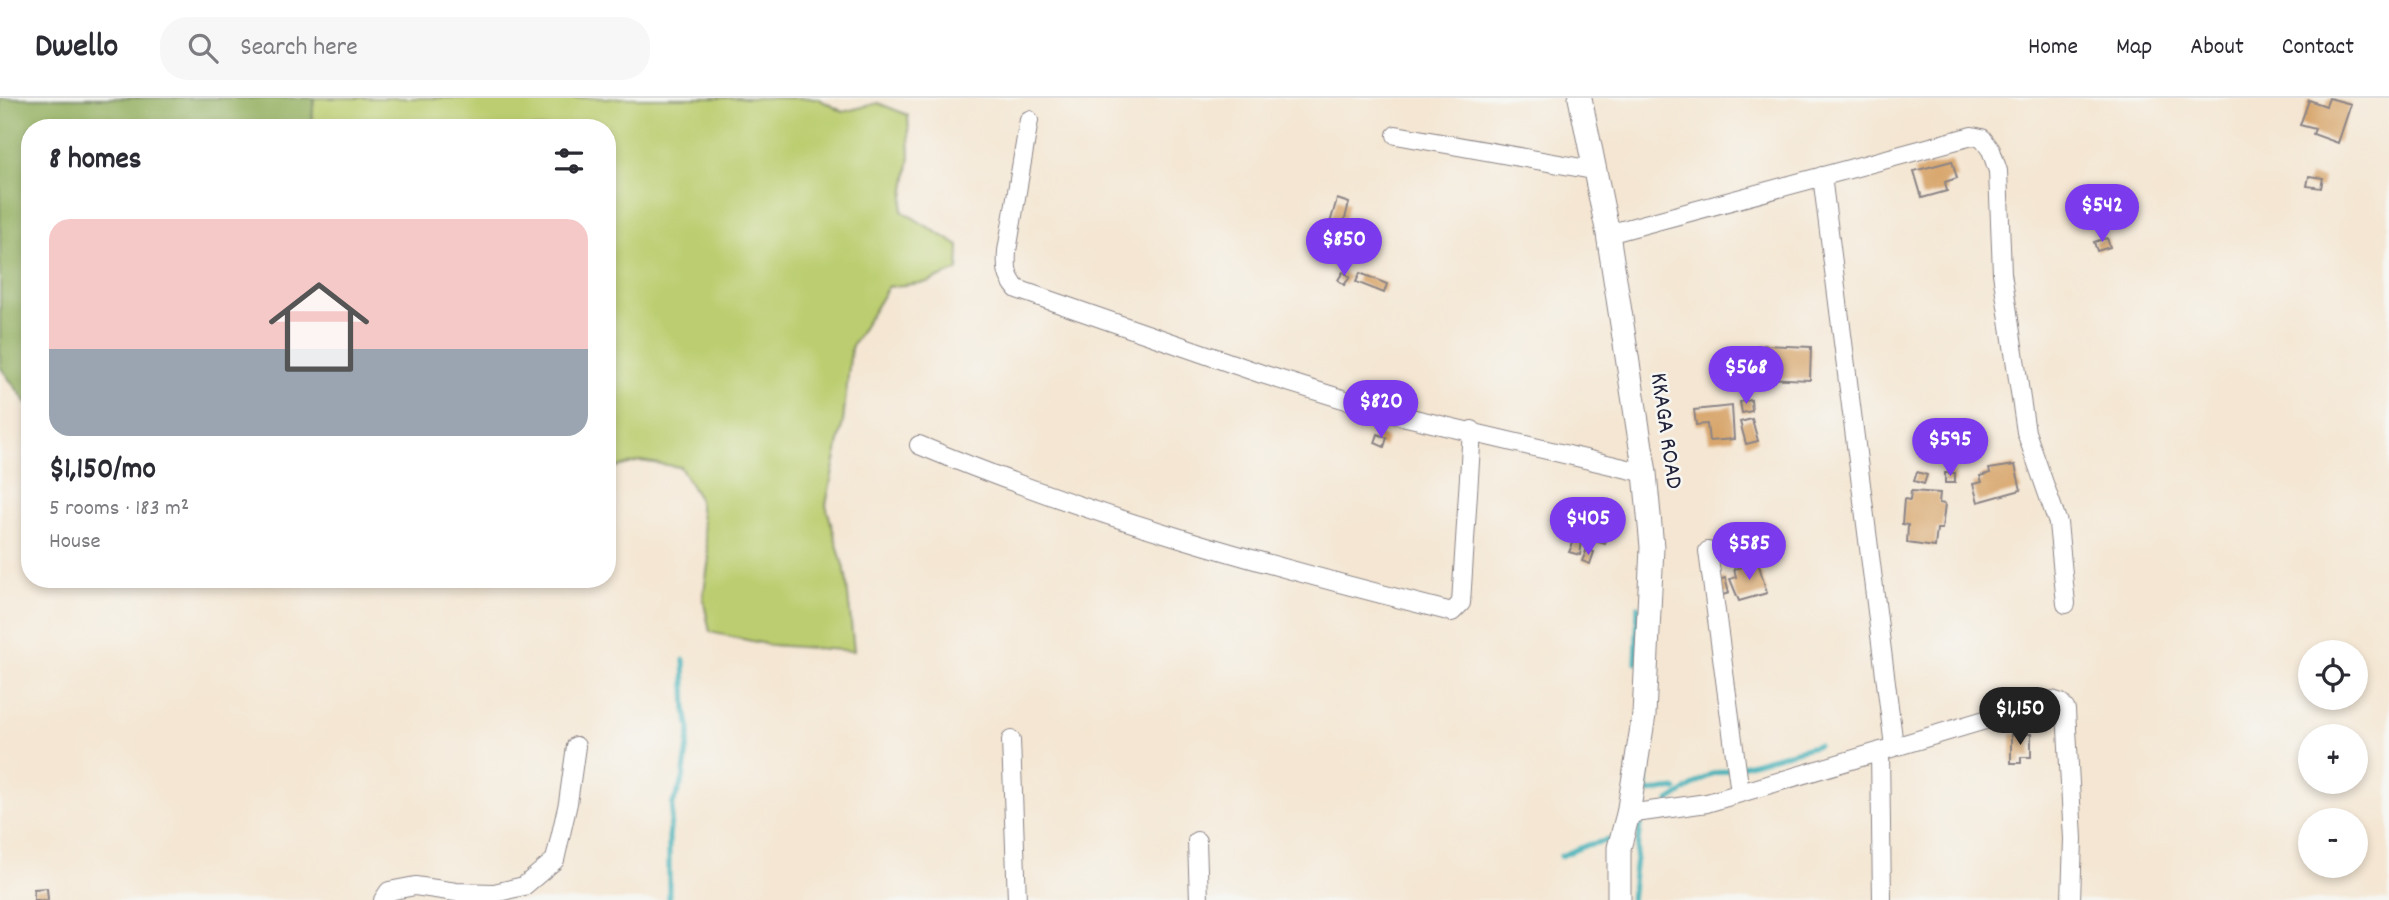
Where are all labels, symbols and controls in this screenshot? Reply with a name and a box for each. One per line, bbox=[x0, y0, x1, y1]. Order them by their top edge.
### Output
search box bbox=[160, 17, 650, 80]
text: Dwello bbox=[35, 25, 118, 72]
icon: search bbox=[184, 29, 222, 67]
text: Search here bbox=[240, 30, 358, 67]
text: Home bbox=[2028, 31, 2078, 65]
text: Map bbox=[2116, 31, 2152, 65]
text: About bbox=[2190, 31, 2244, 65]
text: Contact bbox=[2282, 31, 2354, 65]
text: 8 homes bbox=[49, 140, 141, 183]
icon: filters bbox=[550, 142, 588, 180]
pin: $542 bbox=[2061, 184, 2143, 244]
text: $542 bbox=[2081, 190, 2123, 223]
pin: $850 bbox=[1303, 218, 1385, 278]
text: $850 bbox=[1322, 224, 1366, 257]
icon: home bbox=[256, 264, 382, 390]
pin: $568 bbox=[1705, 346, 1787, 406]
text: $568 bbox=[1725, 352, 1767, 385]
street label: KKAGA ROAD bbox=[1640, 371, 1690, 491]
pin: $820 bbox=[1340, 380, 1422, 440]
text: $820 bbox=[1359, 386, 1403, 419]
pin: $595 bbox=[1909, 418, 1991, 478]
text: $595 bbox=[1928, 424, 1972, 457]
text: $1,150/mo bbox=[49, 450, 156, 493]
text: 5 rooms · 183 m² bbox=[49, 493, 189, 526]
pin: $405 bbox=[1547, 498, 1629, 557]
text: $405 bbox=[1566, 503, 1610, 536]
pin: $585 bbox=[1708, 522, 1790, 582]
text: House bbox=[49, 526, 101, 559]
text: $585 bbox=[1728, 528, 1770, 561]
map controls bbox=[2298, 640, 2368, 878]
button: locate bbox=[2298, 640, 2368, 710]
pin: $1,150 bbox=[1963, 688, 2077, 747]
text: $1,150 bbox=[1995, 693, 2045, 726]
button: + bbox=[2298, 724, 2368, 794]
button: − bbox=[2298, 808, 2368, 878]

